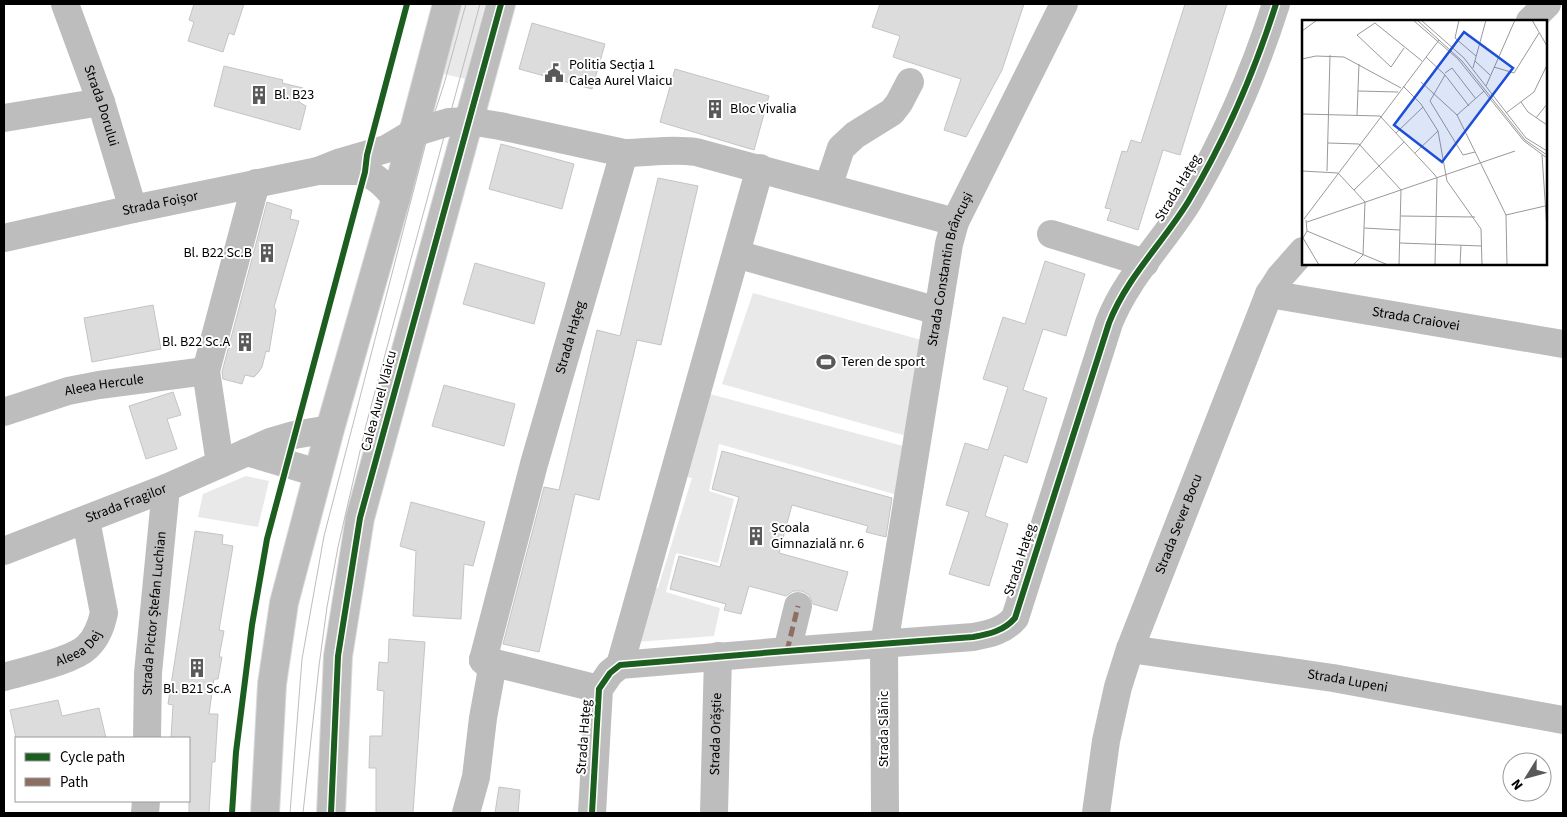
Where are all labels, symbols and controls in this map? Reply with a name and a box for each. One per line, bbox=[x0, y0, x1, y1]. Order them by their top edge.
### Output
inset map bbox=[1302, 20, 1547, 265]
place label: Politia Secția 1 Calea Aurel Vlaicu bbox=[569, 55, 673, 91]
street label: Strada Dorului bbox=[78, 62, 124, 149]
public building icon: Politia Secția 1 Calea Aurel Vlaicu bbox=[543, 62, 565, 84]
building icon: Bl. B23 bbox=[248, 84, 270, 106]
place label: Bl. B23 bbox=[274, 85, 314, 105]
building icon: Bloc Vivalia bbox=[704, 98, 726, 120]
place label: Bloc Vivalia bbox=[730, 99, 797, 119]
street label: Strada Hațeg bbox=[1150, 150, 1206, 226]
street label: Strada Foișor bbox=[120, 186, 200, 221]
street label: Strada Constantin Brâncuși bbox=[923, 189, 978, 348]
building icon: Bl. B22 Sc.B bbox=[256, 242, 278, 264]
place label: Bl. B22 Sc.B bbox=[183, 243, 252, 263]
street label: Strada Hațeg bbox=[550, 299, 591, 377]
street label: Strada Craiovei bbox=[1371, 302, 1461, 336]
building icon: Bl. B22 Sc.A bbox=[234, 331, 256, 353]
place label: Bl. B22 Sc.A bbox=[162, 332, 230, 352]
street label: Calea Aurel Vlaicu bbox=[356, 348, 402, 454]
sports icon: Teren de sport bbox=[815, 351, 837, 373]
place label: Teren de sport bbox=[841, 352, 925, 372]
street label: Aleea Hercule bbox=[63, 369, 145, 401]
street label: Strada Sever Bocu bbox=[1150, 471, 1208, 577]
street label: Strada Fragilor bbox=[82, 479, 170, 528]
place label: Școala Gimnazială nr. 6 bbox=[771, 518, 864, 554]
street label: Strada Hațeg bbox=[999, 521, 1041, 599]
building icon: Școala Gimnazială nr. 6 bbox=[745, 525, 767, 547]
street label: Strada Pictor Ștefan Luchian bbox=[138, 530, 172, 696]
street label: Aleea Dej bbox=[53, 627, 107, 672]
building icon: Bl. B21 Sc.A bbox=[186, 657, 208, 679]
street label: Strada Lupeni bbox=[1306, 664, 1389, 698]
place label: Bl. B21 Sc.A bbox=[163, 679, 231, 699]
street label: Strada Slănic bbox=[874, 690, 894, 767]
street label: Strada Orăștie bbox=[705, 692, 727, 776]
street label: Strada Hațeg bbox=[571, 699, 597, 775]
legend bbox=[15, 737, 190, 802]
text: Cycle path bbox=[60, 747, 125, 768]
north arrow bbox=[1502, 752, 1552, 802]
text: Path bbox=[60, 772, 88, 793]
text: N bbox=[1507, 774, 1528, 794]

